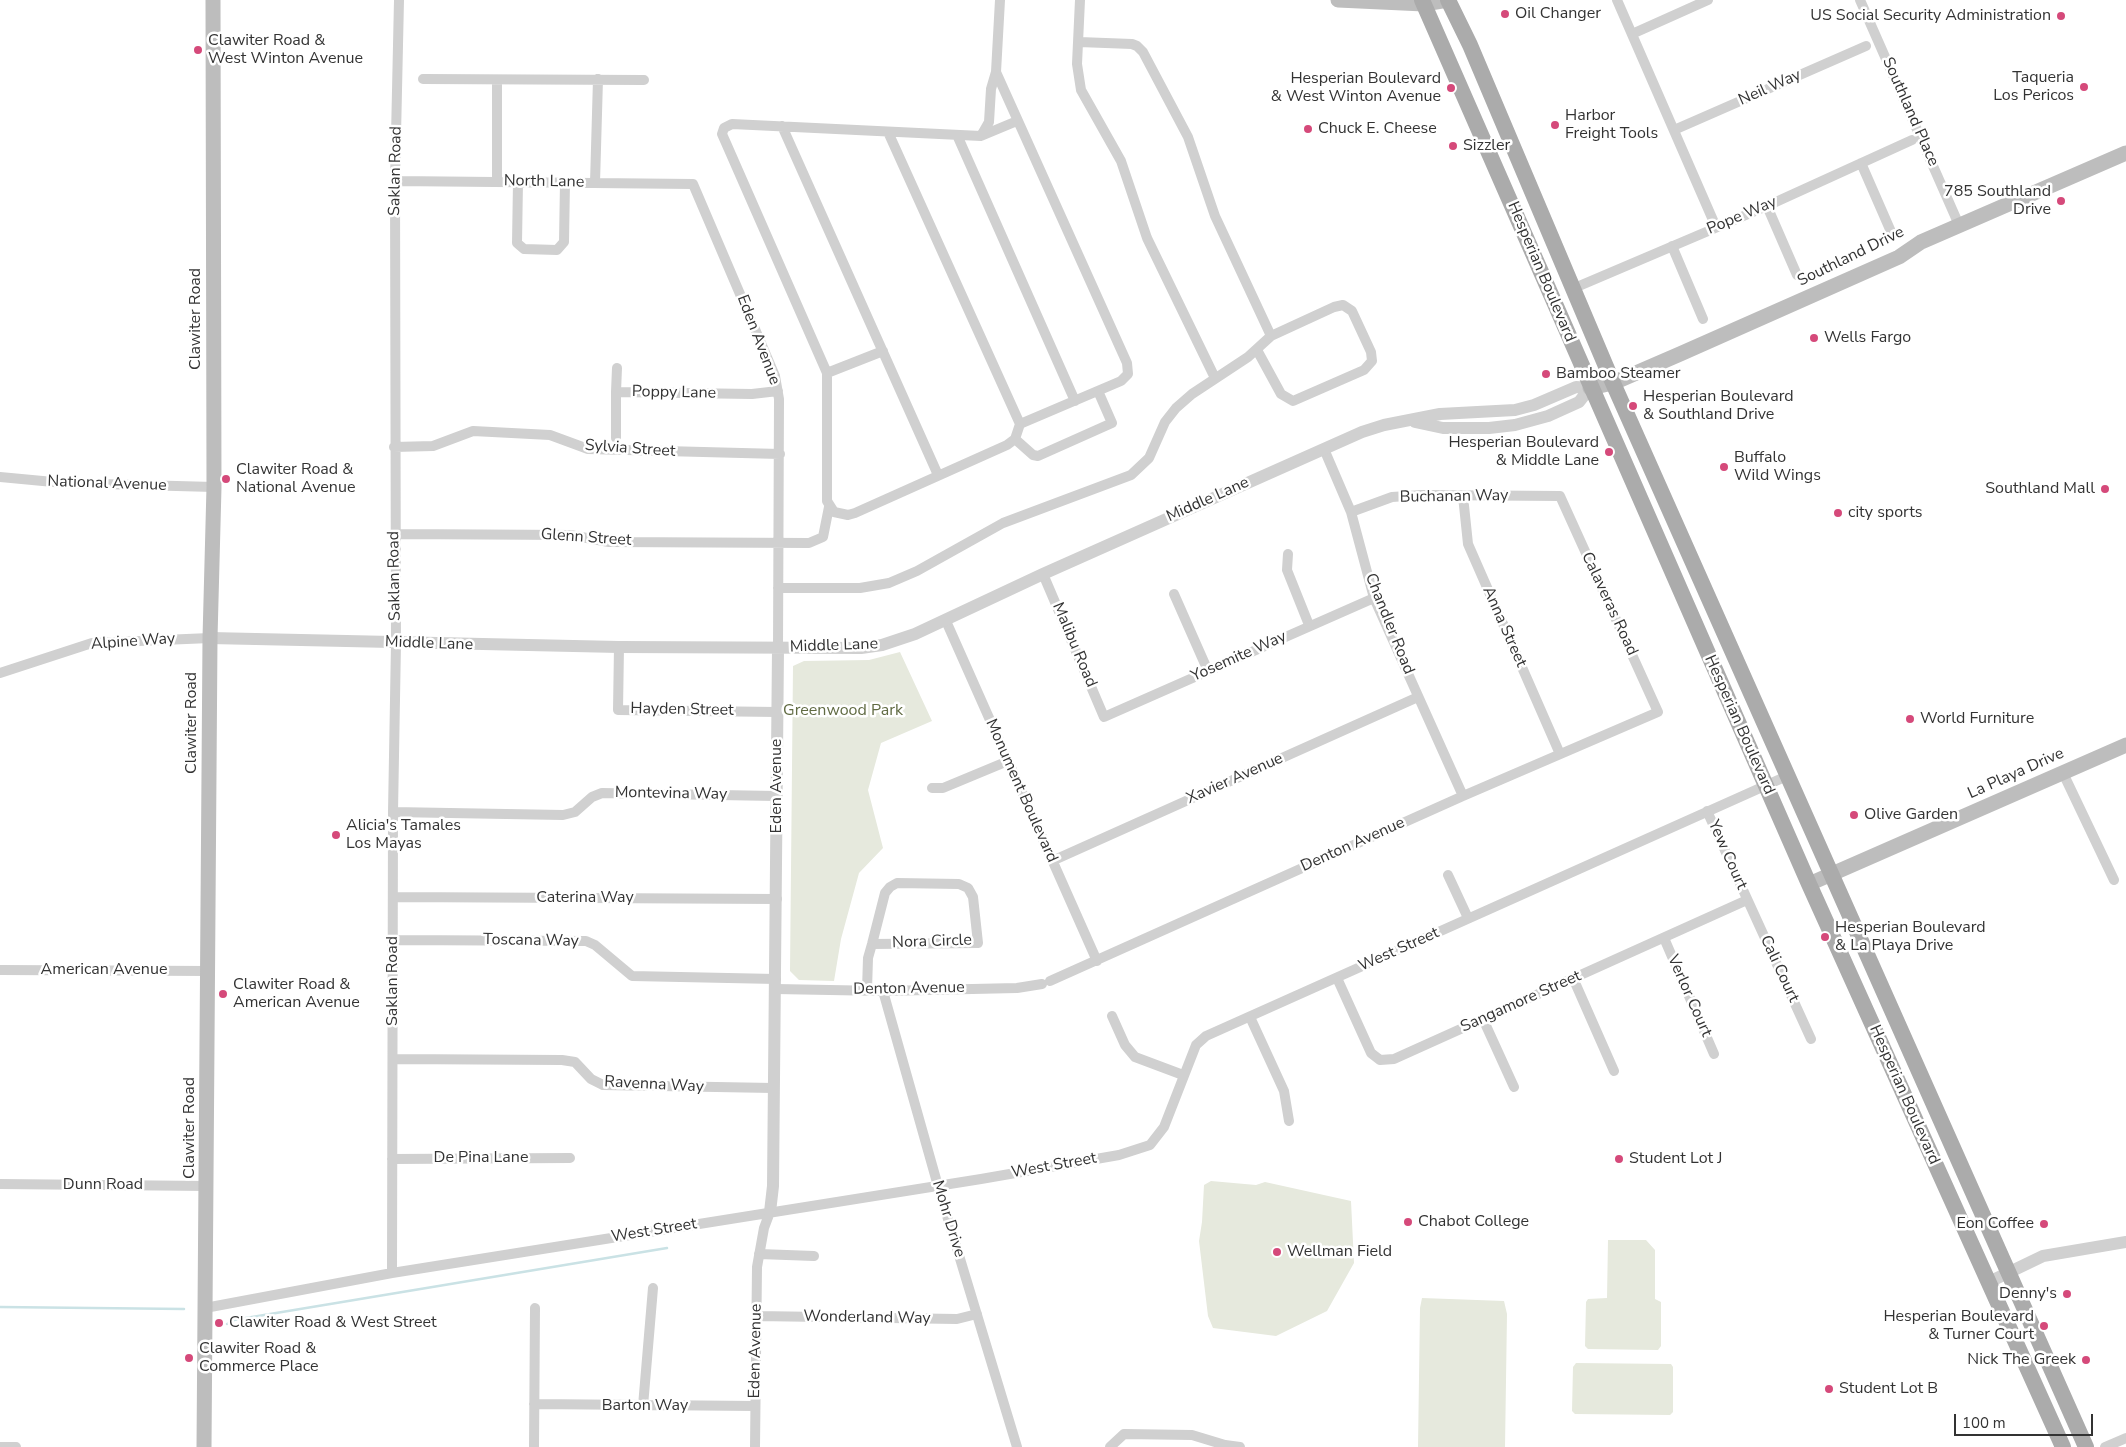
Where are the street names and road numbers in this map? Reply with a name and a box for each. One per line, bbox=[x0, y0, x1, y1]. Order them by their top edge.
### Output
street label: Southland Place bbox=[1877, 55, 1943, 169]
street label: Neil Way bbox=[1736, 66, 1804, 110]
street label: Saklan Road bbox=[386, 126, 406, 216]
street label: North Lane bbox=[504, 172, 584, 192]
street label: Pope Way bbox=[1704, 193, 1780, 239]
street label: Hesperian Boulevard bbox=[1503, 199, 1579, 345]
street label: Southland Drive bbox=[1795, 223, 1907, 291]
street label: Clawiter Road bbox=[186, 268, 206, 370]
street label: Eden Avenue bbox=[732, 292, 784, 388]
street label: Poppy Lane bbox=[632, 383, 716, 403]
street label: Sylvia Street bbox=[584, 436, 676, 462]
street label: National Avenue bbox=[47, 472, 167, 496]
street label: Middle Lane bbox=[1164, 473, 1252, 527]
street label: Buchanan Way bbox=[1399, 486, 1509, 508]
street label: Glenn Street bbox=[540, 525, 632, 551]
street label: Saklan Road bbox=[385, 531, 405, 621]
street label: Calaveras Road bbox=[1577, 549, 1641, 659]
street label: Chandler Road bbox=[1360, 571, 1418, 677]
street label: Anna Street bbox=[1478, 584, 1530, 670]
street label: Malibu Road bbox=[1048, 600, 1100, 690]
street label: Yosemite Way bbox=[1188, 627, 1290, 687]
street label: Alpine Way bbox=[90, 629, 176, 655]
street label: Middle Lane bbox=[385, 633, 473, 655]
street label: Middle Lane bbox=[790, 635, 878, 657]
street label: Hesperian Boulevard bbox=[1700, 652, 1778, 798]
street label: Clawiter Road bbox=[182, 672, 202, 774]
street label: Hayden Street bbox=[630, 699, 734, 721]
street label: Monument Boulevard bbox=[981, 716, 1061, 866]
street label: Eden Avenue bbox=[767, 739, 787, 833]
street label: La Playa Drive bbox=[1965, 744, 2067, 804]
street label: Xavier Avenue bbox=[1184, 749, 1286, 809]
street label: Montevina Way bbox=[615, 783, 727, 805]
street label: Denton Avenue bbox=[1298, 814, 1408, 876]
street label: Yew Court bbox=[1703, 817, 1751, 893]
street label: Caterina Way bbox=[536, 888, 634, 908]
street label: West Street bbox=[1356, 924, 1442, 976]
street label: Toscana Way bbox=[483, 931, 579, 951]
street label: Nora Circle bbox=[892, 931, 972, 953]
street label: Cali Court bbox=[1755, 933, 1803, 1005]
street label: Saklan Road bbox=[383, 936, 403, 1026]
street label: Verlor Court bbox=[1662, 952, 1716, 1040]
street label: American Avenue bbox=[41, 960, 167, 980]
street label: Sangamore Street bbox=[1458, 967, 1584, 1037]
street label: Denton Avenue bbox=[853, 978, 965, 1000]
street label: Hesperian Boulevard bbox=[1865, 1022, 1943, 1168]
street label: Ravenna Way bbox=[604, 1073, 704, 1097]
street label: Clawiter Road bbox=[180, 1077, 200, 1179]
street label: De Pina Lane bbox=[434, 1148, 528, 1168]
street label: West Street bbox=[1010, 1149, 1098, 1183]
street label: Dunn Road bbox=[63, 1175, 143, 1195]
street label: Mohr Drive bbox=[927, 1178, 969, 1260]
street label: West Street bbox=[610, 1215, 698, 1247]
street label: Eden Avenue bbox=[746, 1303, 766, 1399]
street label: Wonderland Way bbox=[803, 1307, 931, 1329]
street label: Barton Way bbox=[602, 1396, 688, 1416]

